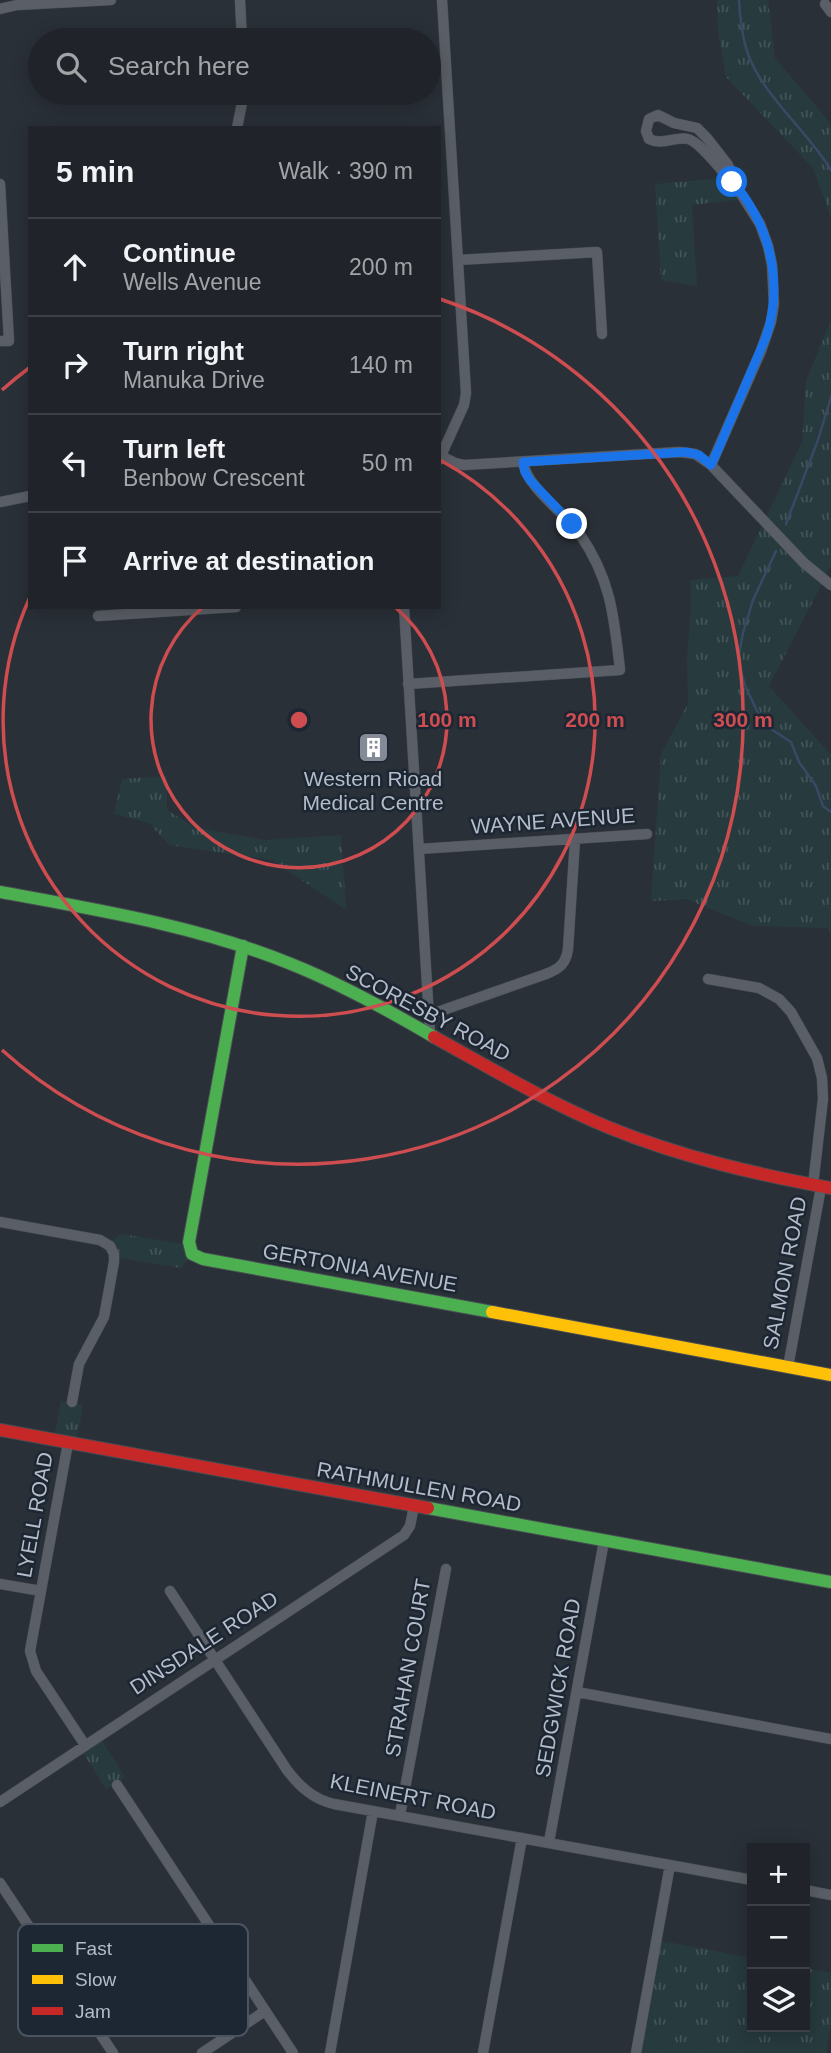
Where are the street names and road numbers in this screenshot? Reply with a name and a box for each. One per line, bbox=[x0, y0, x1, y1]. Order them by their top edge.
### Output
street label: WAYNE AVENUE bbox=[470, 803, 636, 838]
street label: SCORESBY ROAD bbox=[342, 959, 514, 1066]
street label: SALMON ROAD bbox=[758, 1195, 811, 1351]
street label: GERTONIA AVENUE bbox=[261, 1239, 459, 1296]
street label: LYELL ROAD bbox=[12, 1450, 57, 1580]
street label: RATHMULLEN ROAD bbox=[315, 1457, 523, 1516]
street label: STRAHAN COURT bbox=[381, 1577, 435, 1759]
street label: DINSDALE ROAD bbox=[126, 1586, 282, 1699]
street label: SEDGWICK ROAD bbox=[530, 1597, 585, 1779]
street label: KLEINERT ROAD bbox=[328, 1769, 498, 1824]

